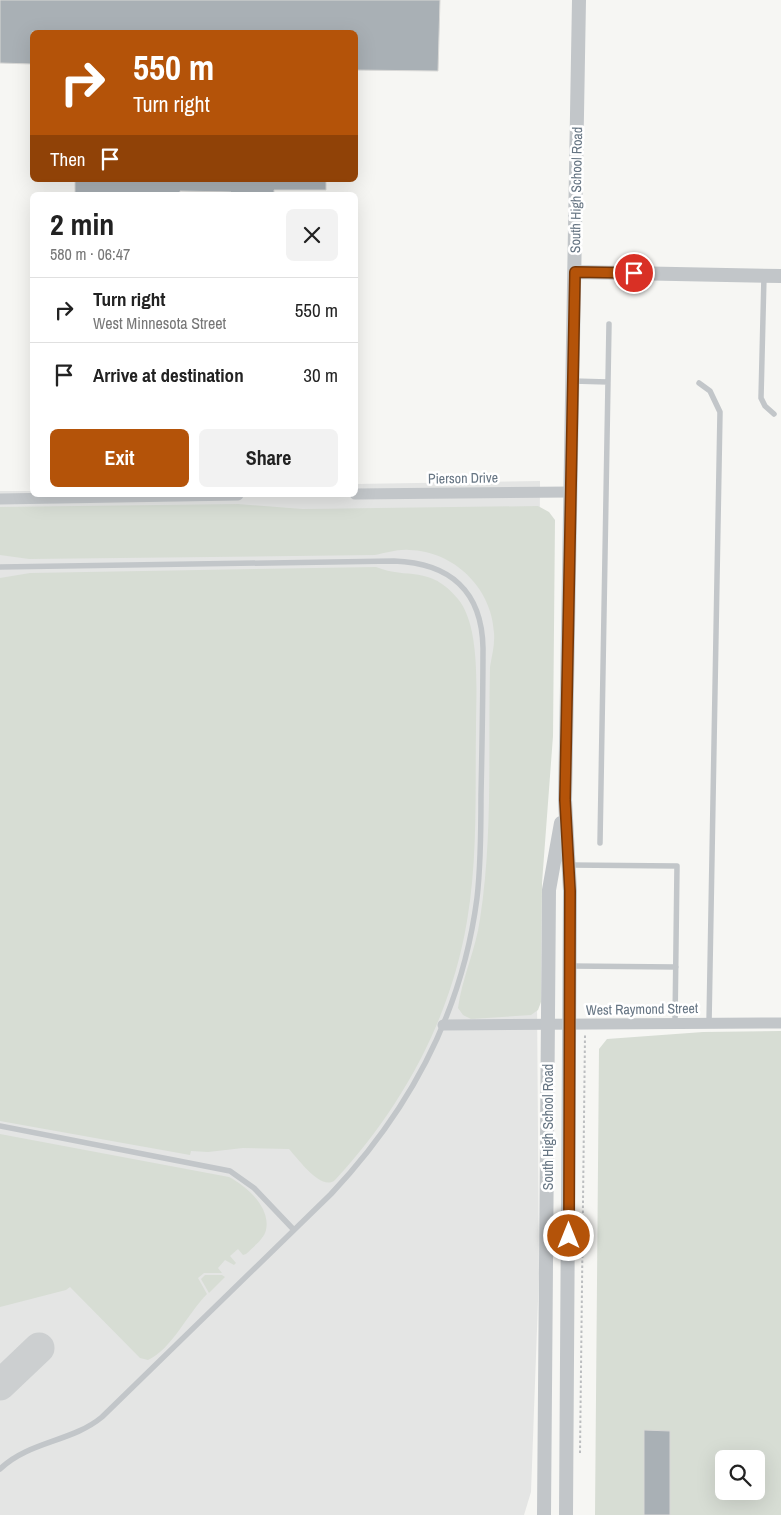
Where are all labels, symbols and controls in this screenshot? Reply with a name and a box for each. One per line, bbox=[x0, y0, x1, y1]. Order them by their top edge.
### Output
text: 550 m bbox=[133, 44, 214, 91]
icon: right bbox=[50, 50, 115, 115]
text: Turn right bbox=[133, 89, 210, 119]
street label: South High School Road bbox=[566, 127, 586, 253]
icon: arrive bbox=[96, 145, 124, 173]
text: Then bbox=[50, 146, 86, 172]
text: 2 min bbox=[50, 204, 114, 244]
button: close bbox=[286, 209, 338, 261]
text: 580 m · 06:47 bbox=[50, 243, 130, 265]
pin bbox=[613, 252, 655, 294]
icon: arrive bbox=[620, 259, 648, 287]
text: Turn right bbox=[93, 286, 165, 312]
icon: right bbox=[50, 296, 78, 324]
text: 550 m bbox=[295, 297, 338, 323]
text: West Minnesota Street bbox=[93, 312, 226, 334]
icon: arrive bbox=[50, 361, 78, 389]
text: Arrive at destination bbox=[93, 362, 244, 388]
text: 30 m bbox=[303, 362, 338, 388]
button: Exit bbox=[50, 429, 189, 487]
button: Share bbox=[199, 429, 338, 487]
street label: Pierson Drive bbox=[428, 468, 498, 488]
street label: West Raymond Street bbox=[586, 999, 698, 1019]
street label: South High School Road bbox=[539, 1064, 557, 1190]
position arrow bbox=[542, 1209, 594, 1261]
map controls bbox=[715, 1450, 765, 1500]
button: search bbox=[715, 1450, 765, 1500]

